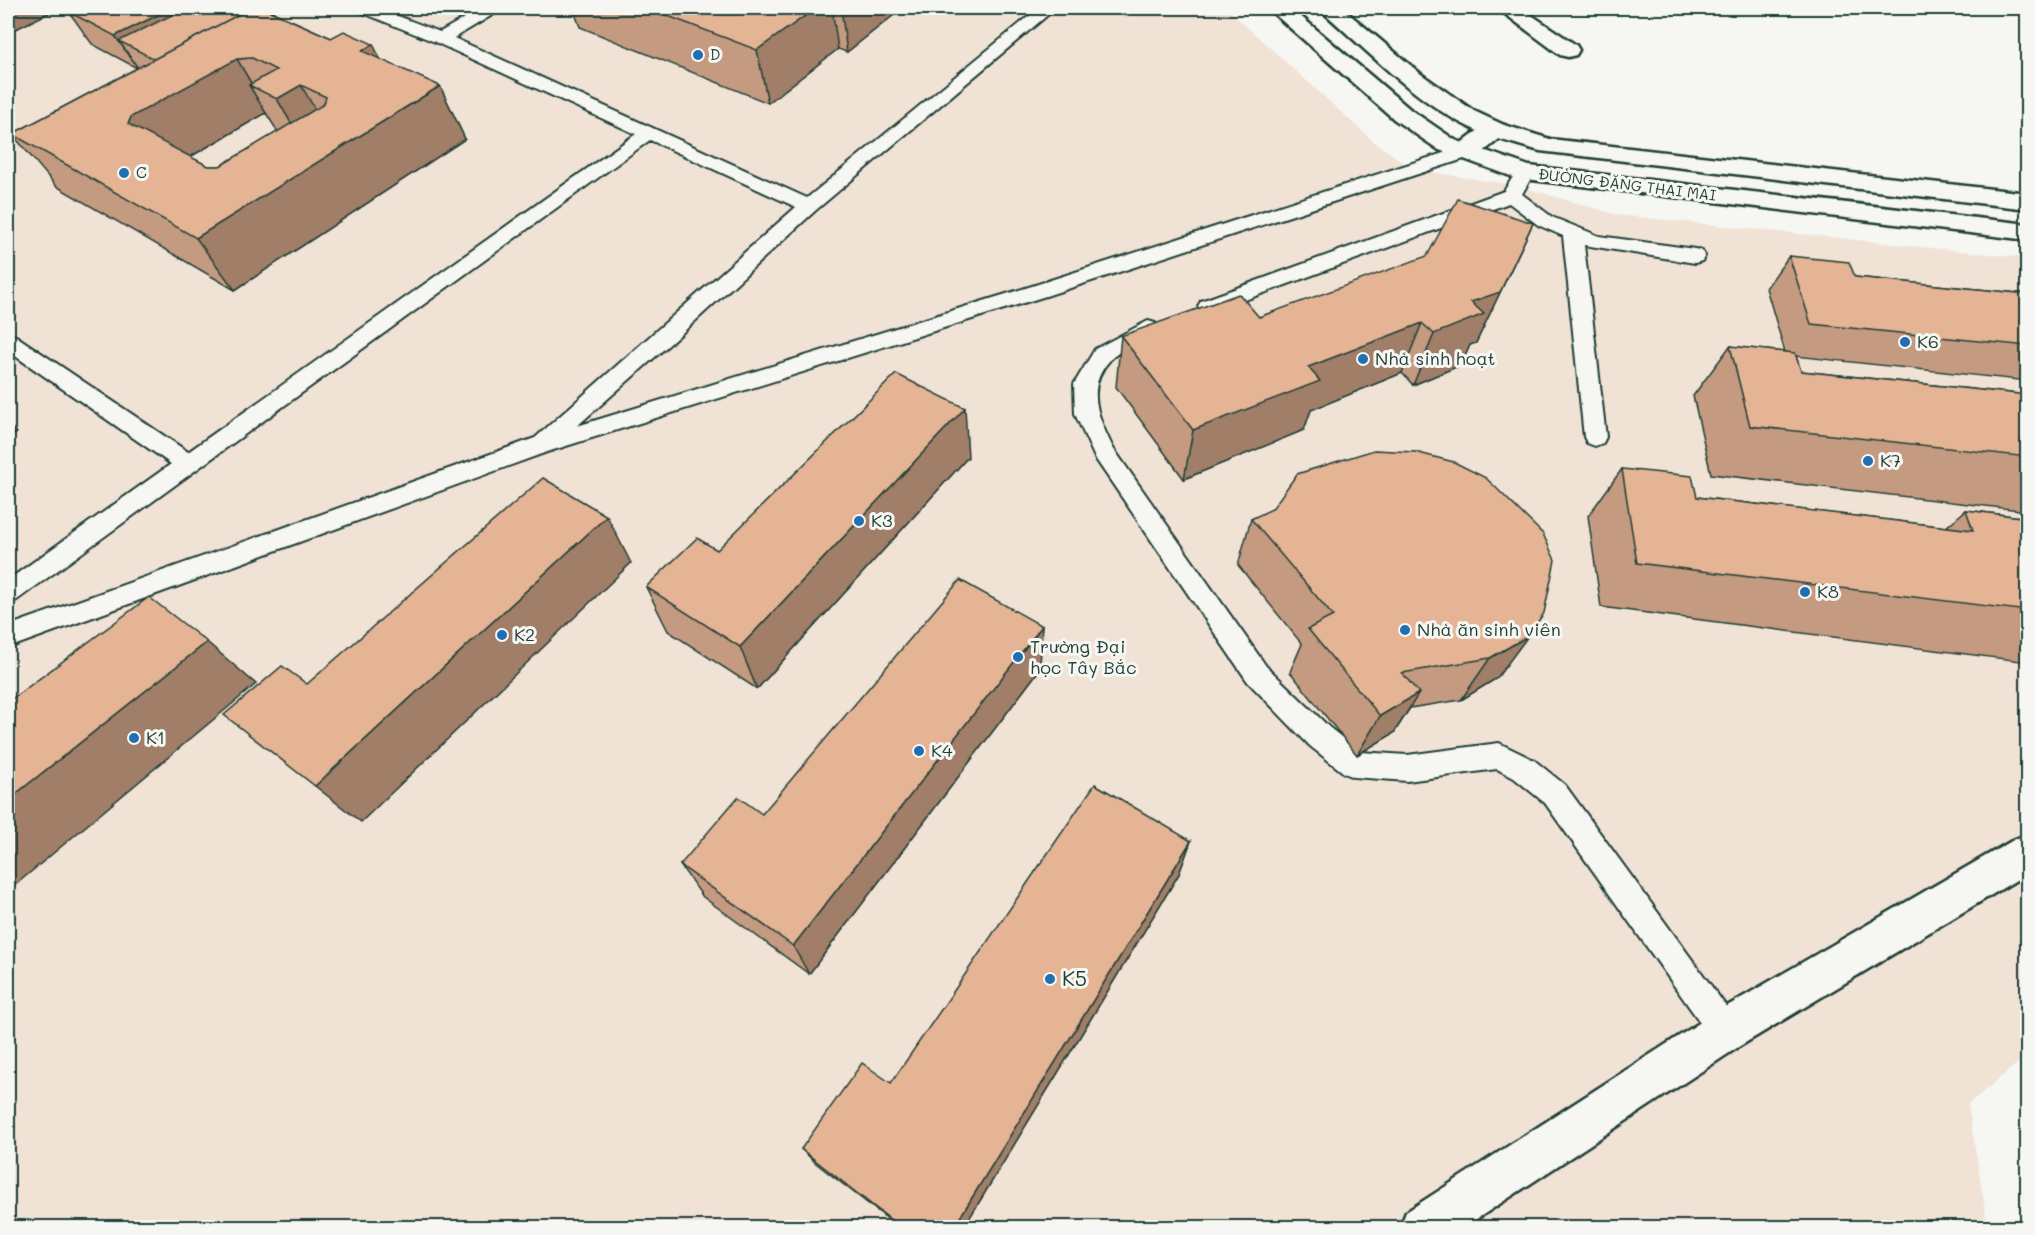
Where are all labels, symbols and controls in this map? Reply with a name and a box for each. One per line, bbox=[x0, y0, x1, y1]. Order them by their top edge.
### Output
place label: D bbox=[710, 44, 720, 64]
marker: D bbox=[691, 48, 705, 62]
place label: C bbox=[136, 162, 147, 182]
street label: ĐƯỜNG ĐẶNG THAI MAI bbox=[1537, 163, 1718, 205]
marker: C bbox=[117, 166, 131, 180]
place label: K6 bbox=[1917, 329, 1939, 353]
marker: K6 bbox=[1898, 335, 1912, 349]
place label: Nhà sinh hoạt bbox=[1375, 346, 1496, 370]
marker: Nhà sinh hoạt bbox=[1356, 352, 1370, 366]
place label: K7 bbox=[1880, 448, 1901, 472]
marker: K7 bbox=[1861, 454, 1875, 468]
place label: K3 bbox=[871, 508, 892, 532]
marker: K3 bbox=[852, 514, 866, 528]
place label: K8 bbox=[1817, 579, 1839, 603]
marker: K8 bbox=[1798, 585, 1812, 599]
place label: Nhà ăn sinh viên bbox=[1417, 617, 1561, 641]
place label: K2 bbox=[514, 622, 535, 646]
marker: Nhà ăn sinh viên bbox=[1398, 623, 1412, 637]
marker: K2 bbox=[495, 628, 509, 642]
place label: Trường Đại học Tây Bắc bbox=[1030, 634, 1137, 679]
marker: Trường Đại học Tây Bắc bbox=[1011, 650, 1025, 664]
place label: K1 bbox=[146, 725, 165, 749]
marker: K1 bbox=[127, 731, 141, 745]
place label: K4 bbox=[931, 738, 953, 762]
marker: K4 bbox=[912, 744, 926, 758]
place label: K5 bbox=[1062, 964, 1087, 991]
marker: K5 bbox=[1043, 972, 1057, 986]

